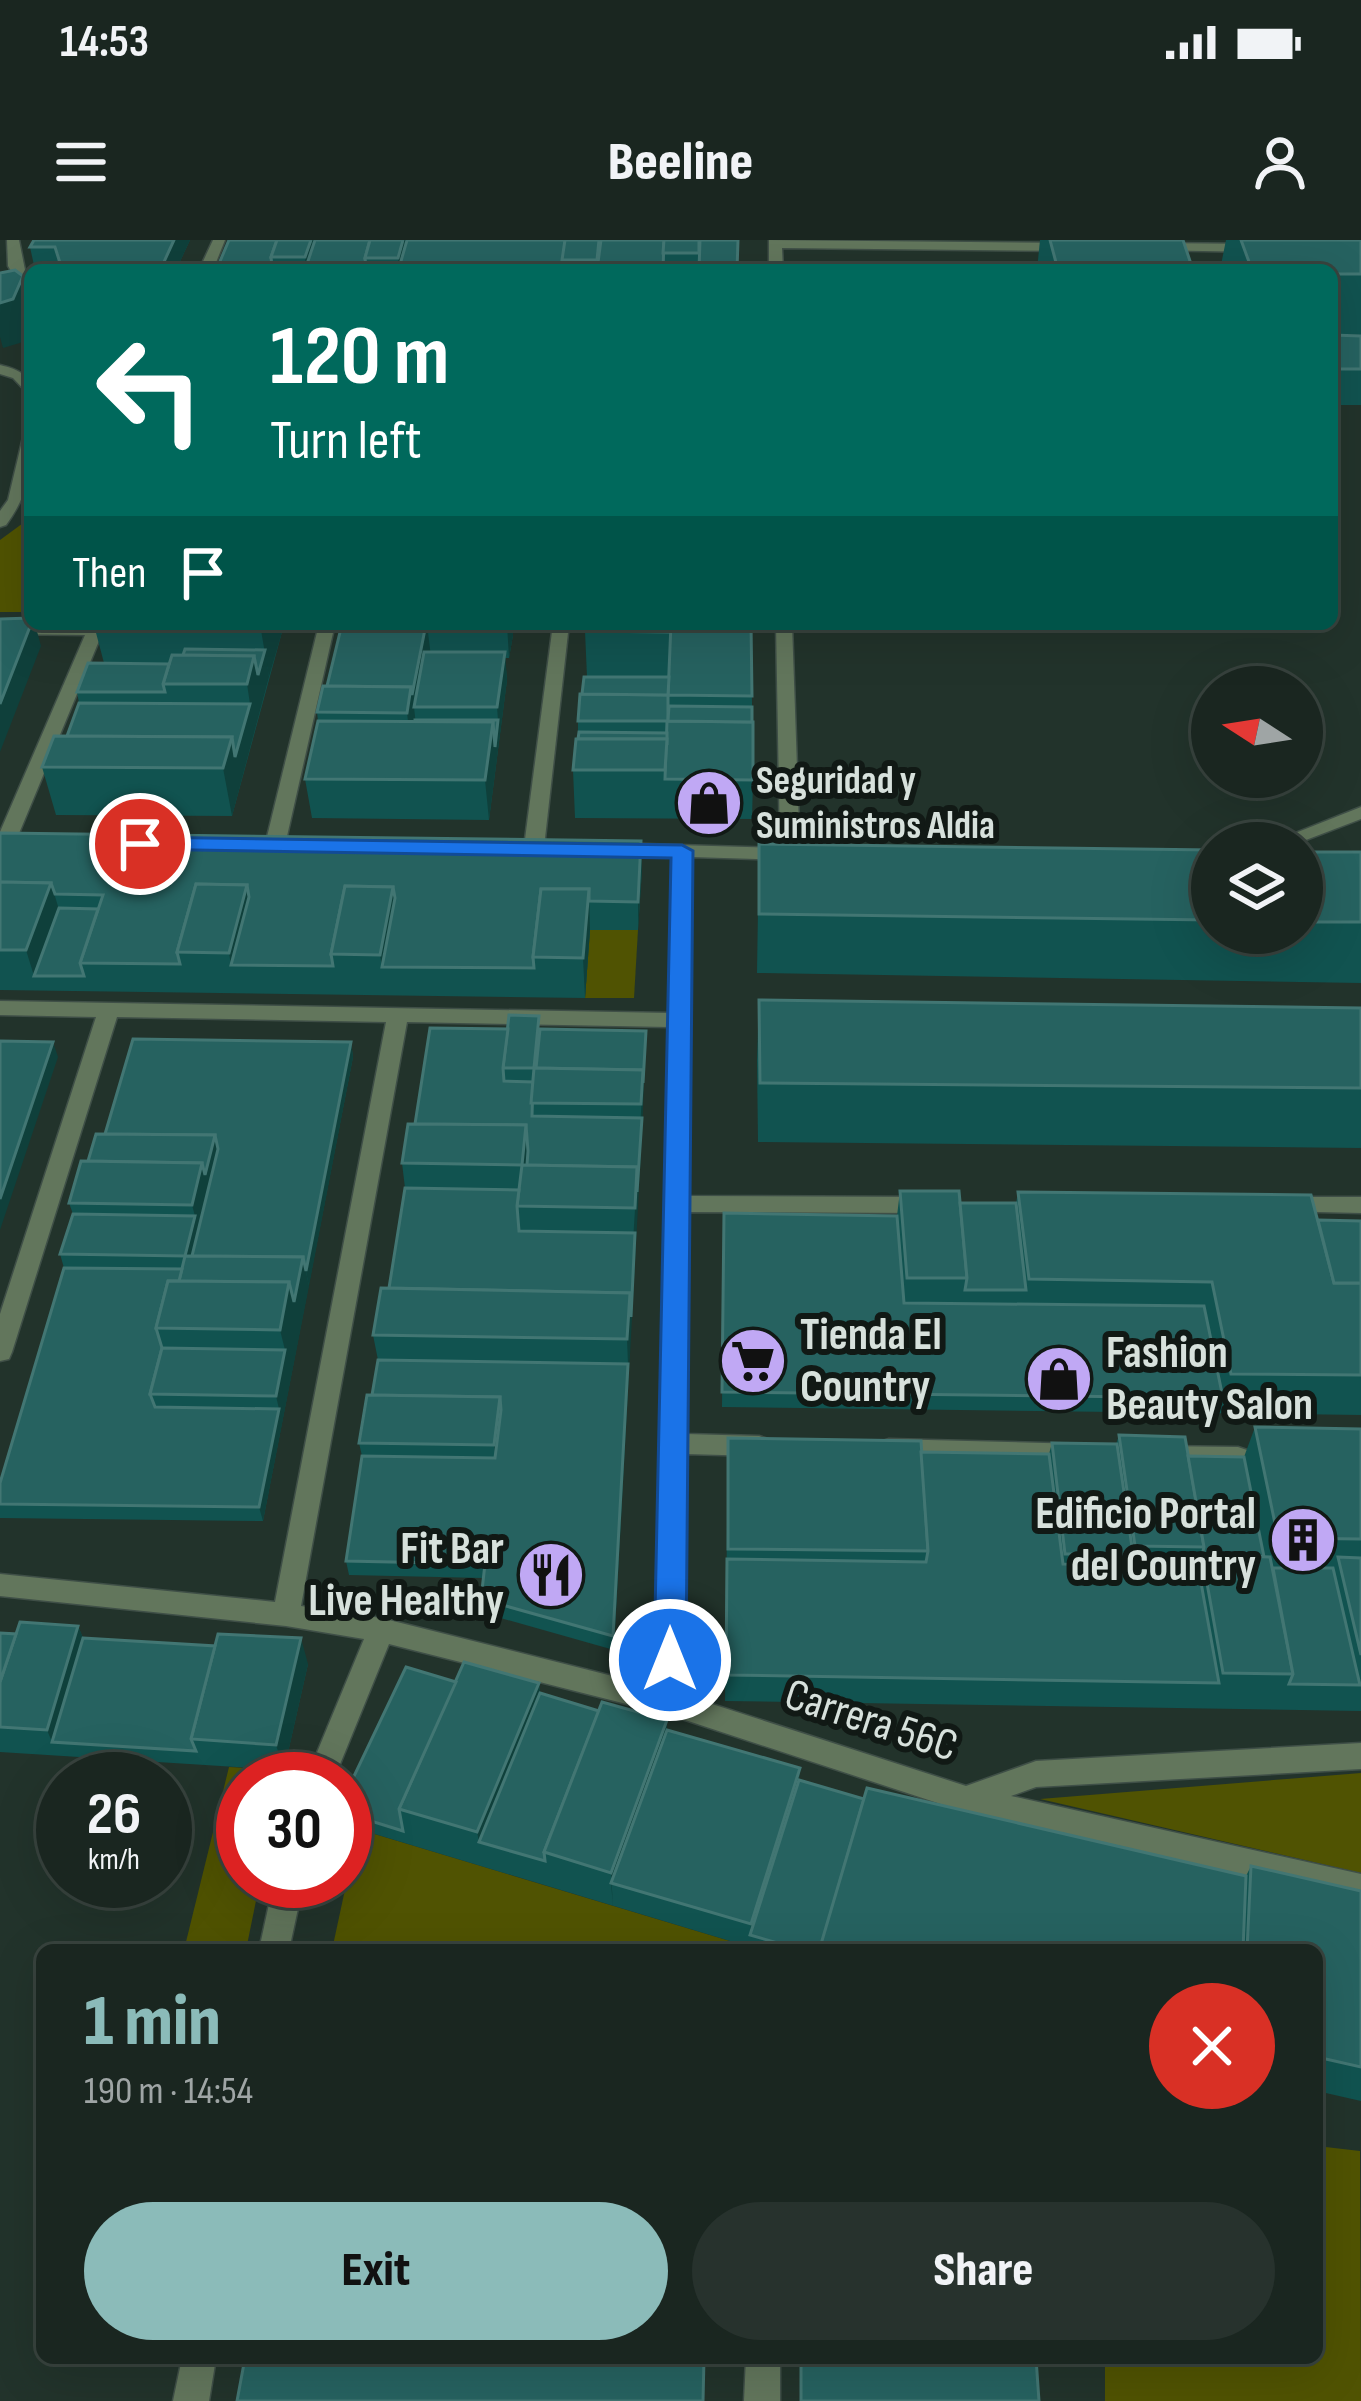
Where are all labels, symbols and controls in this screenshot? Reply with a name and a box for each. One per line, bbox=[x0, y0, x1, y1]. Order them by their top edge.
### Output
text: 14:53 bbox=[60, 15, 149, 70]
icon: menu bbox=[48, 129, 114, 195]
icon: person bbox=[1247, 129, 1313, 195]
text: Beeline bbox=[608, 130, 753, 195]
text: 120 m bbox=[270, 307, 449, 408]
icon: left bbox=[72, 312, 228, 468]
text: Turn left bbox=[270, 409, 422, 474]
icon: arrive bbox=[170, 540, 236, 606]
text: Then bbox=[72, 546, 146, 601]
north arrow bbox=[1191, 666, 1323, 798]
map controls bbox=[1191, 666, 1323, 954]
place label: Seguridad y Suministros Aldia bbox=[756, 758, 995, 850]
shop icon: Seguridad y Suministros Aldia bbox=[674, 768, 744, 838]
pin bbox=[89, 793, 191, 895]
icon: arrive bbox=[107, 811, 173, 877]
button: layers bbox=[1191, 822, 1323, 954]
place label: Tienda El Country bbox=[800, 1308, 942, 1415]
supermarket icon: Tienda El Country bbox=[718, 1326, 788, 1396]
place label: Fashion Beauty Salon bbox=[1106, 1326, 1313, 1433]
shop icon: Fashion Beauty Salon bbox=[1024, 1344, 1094, 1414]
place label: Edificio Portal del Country bbox=[1035, 1487, 1256, 1594]
building icon: Edificio Portal del Country bbox=[1268, 1505, 1338, 1575]
place label: Fit Bar Live Healthy bbox=[308, 1522, 504, 1629]
restaurant icon: Fit Bar Live Healthy bbox=[516, 1540, 586, 1610]
position arrow bbox=[607, 1597, 733, 1723]
street label: Carrera 56C bbox=[778, 1667, 964, 1775]
speed limit sign: 30 bbox=[216, 1752, 372, 1908]
text: 26 bbox=[87, 1779, 141, 1851]
text: km/h bbox=[88, 1842, 140, 1878]
text: 1 min bbox=[84, 1979, 221, 2066]
button: close bbox=[1149, 1983, 1275, 2109]
text: 190 m · 14:54 bbox=[84, 2068, 253, 2115]
button: Exit bbox=[84, 2202, 668, 2340]
button: Share bbox=[692, 2202, 1275, 2340]

